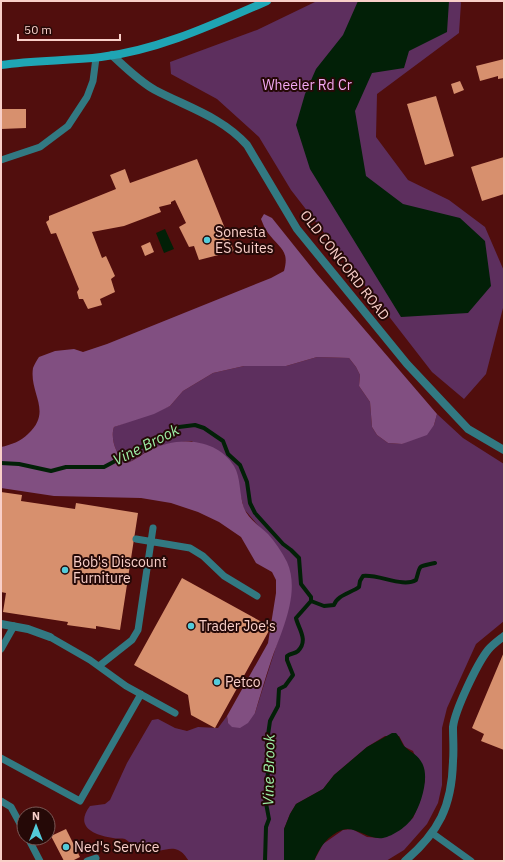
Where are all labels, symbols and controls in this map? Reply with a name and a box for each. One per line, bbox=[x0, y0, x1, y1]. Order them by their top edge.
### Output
scale bar bbox=[18, 16, 120, 42]
text: 50 m bbox=[24, 22, 52, 37]
park label: Wheeler Rd Cr bbox=[262, 76, 352, 94]
street label: OLD CONCORD ROAD bbox=[296, 206, 394, 324]
place label: Sonesta ES Suites bbox=[215, 223, 274, 257]
marker: Sonesta ES Suites bbox=[202, 235, 212, 245]
water label: Vine Brook bbox=[110, 420, 182, 469]
place label: Bob's Discount Furniture bbox=[73, 553, 167, 587]
marker: Bob's Discount Furniture bbox=[60, 565, 70, 575]
place label: Trader Joe's bbox=[199, 617, 276, 635]
marker: Trader Joe's bbox=[186, 621, 196, 631]
place label: Petco bbox=[225, 673, 261, 691]
marker: Petco bbox=[212, 677, 222, 687]
water label: Vine Brook bbox=[258, 734, 279, 806]
north arrow bbox=[16, 806, 56, 846]
text: N bbox=[32, 809, 40, 823]
place label: Ned's Service bbox=[74, 838, 160, 856]
marker: Ned's Service bbox=[61, 842, 71, 852]

